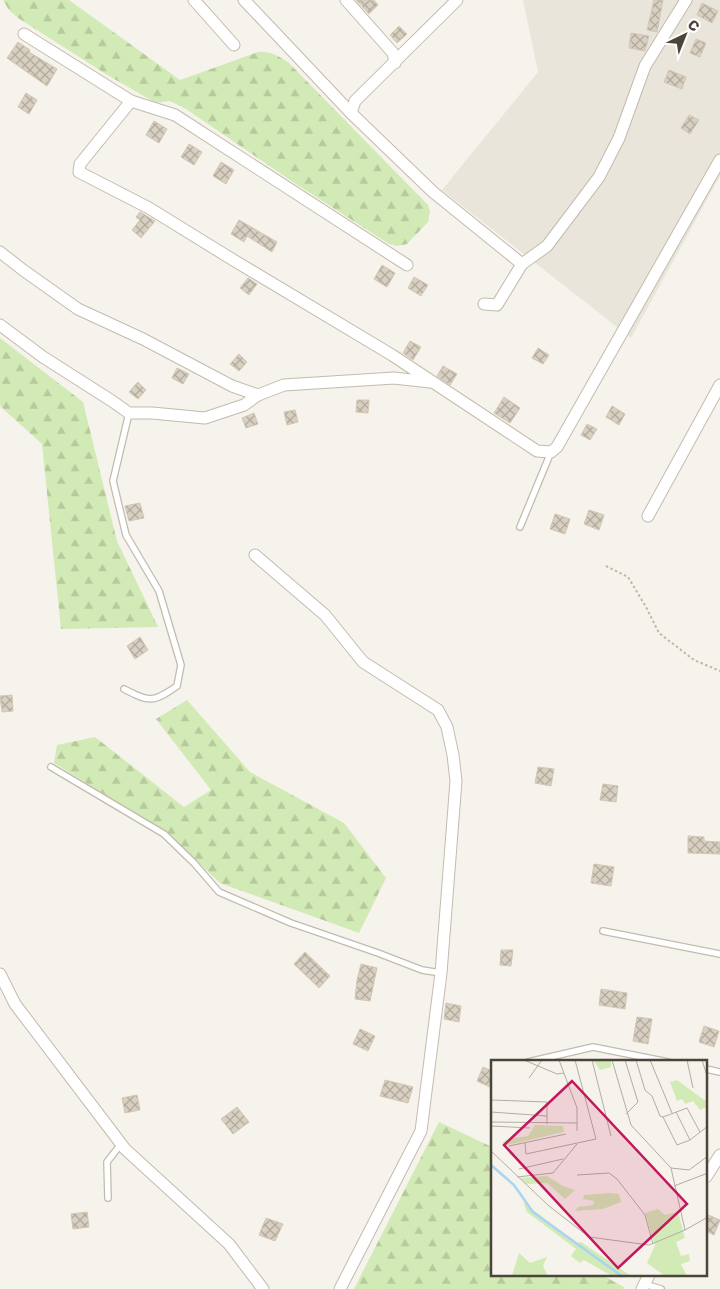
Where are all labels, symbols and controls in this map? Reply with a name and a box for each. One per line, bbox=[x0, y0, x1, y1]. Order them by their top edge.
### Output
north arrow bbox=[660, 10, 710, 60]
text: С bbox=[684, 16, 703, 36]
inset map bbox=[491, 1060, 708, 1276]

